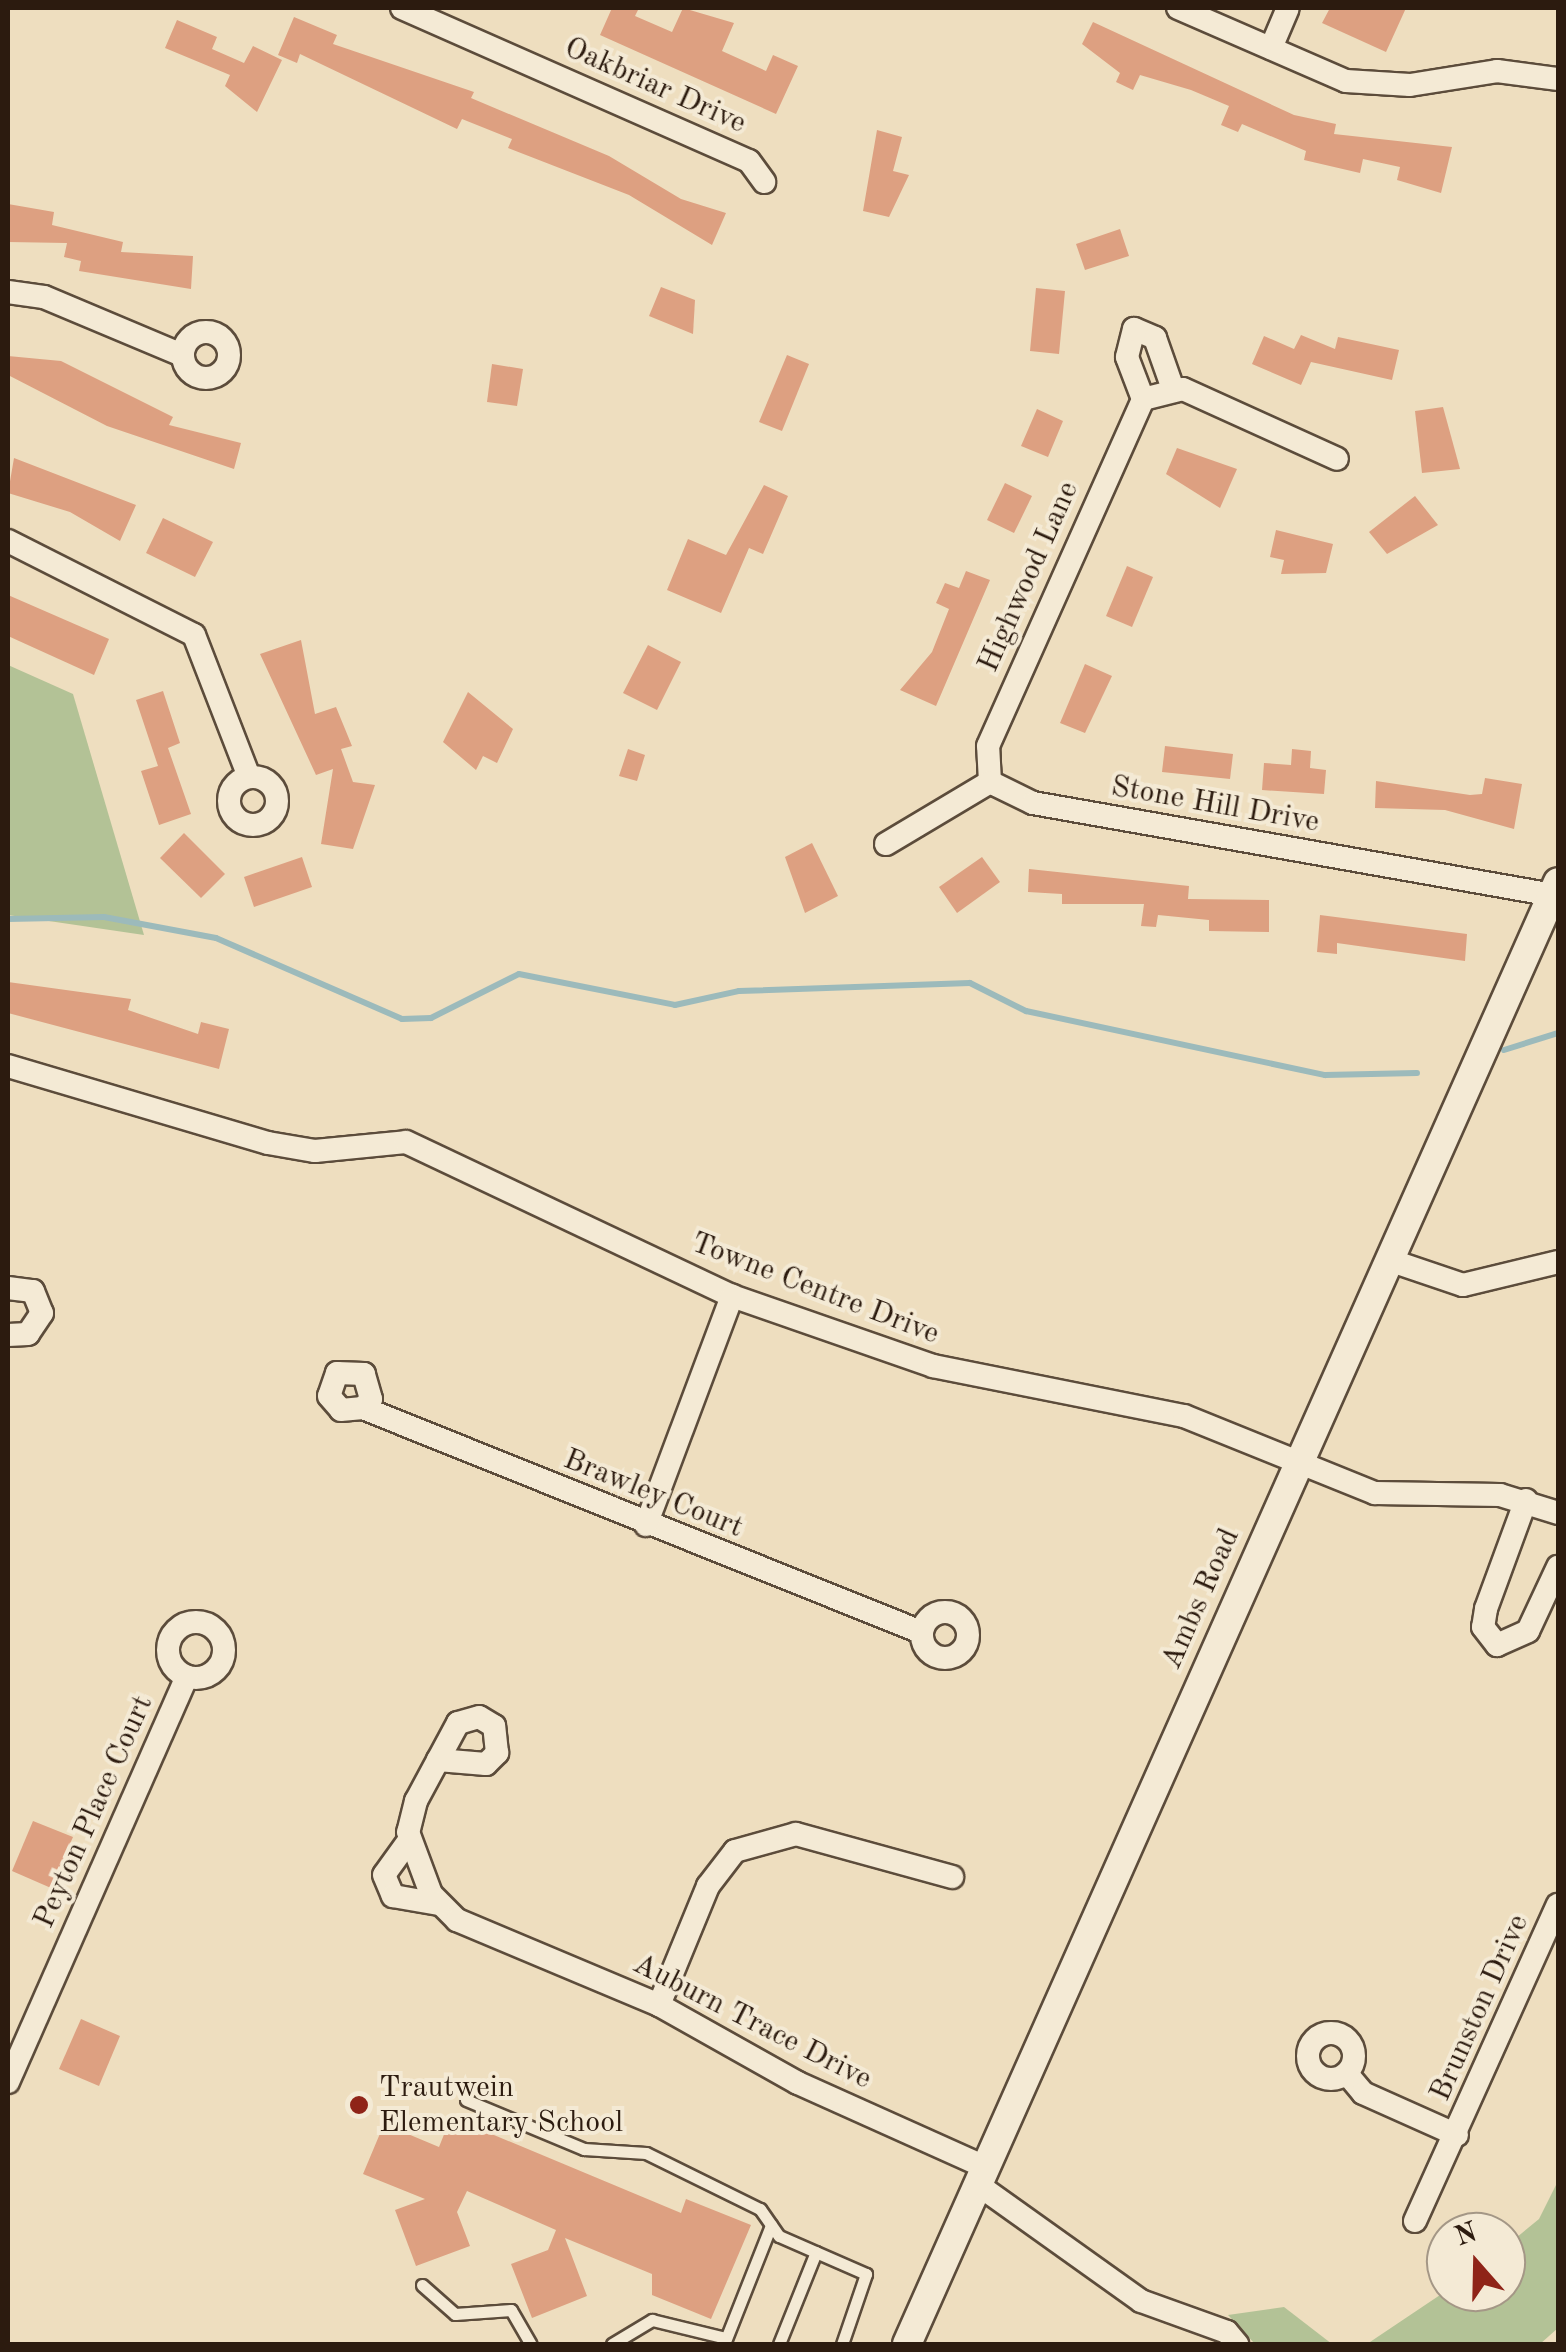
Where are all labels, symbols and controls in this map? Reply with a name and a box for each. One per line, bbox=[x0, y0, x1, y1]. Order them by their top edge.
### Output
street label: Oakbriar Drive bbox=[559, 30, 751, 142]
street label: Highwood Lane bbox=[971, 476, 1087, 678]
street label: Stone Hill Drive bbox=[1108, 769, 1322, 841]
street label: Towne Centre Drive bbox=[686, 1225, 944, 1353]
street label: Brawley Court bbox=[558, 1442, 748, 1546]
street label: Ambs Road bbox=[1154, 1523, 1248, 1675]
street label: Peyton Place Court bbox=[27, 1690, 161, 1934]
street label: Brunston Drive bbox=[1423, 1909, 1537, 2107]
street label: Auburn Trace Drive bbox=[627, 1946, 877, 2098]
place label: Trautwein Elementary School bbox=[379, 2070, 623, 2140]
marker: Trautwein Elementary School bbox=[348, 2094, 370, 2116]
north arrow bbox=[1426, 2212, 1526, 2312]
text: N bbox=[1452, 2219, 1481, 2253]

